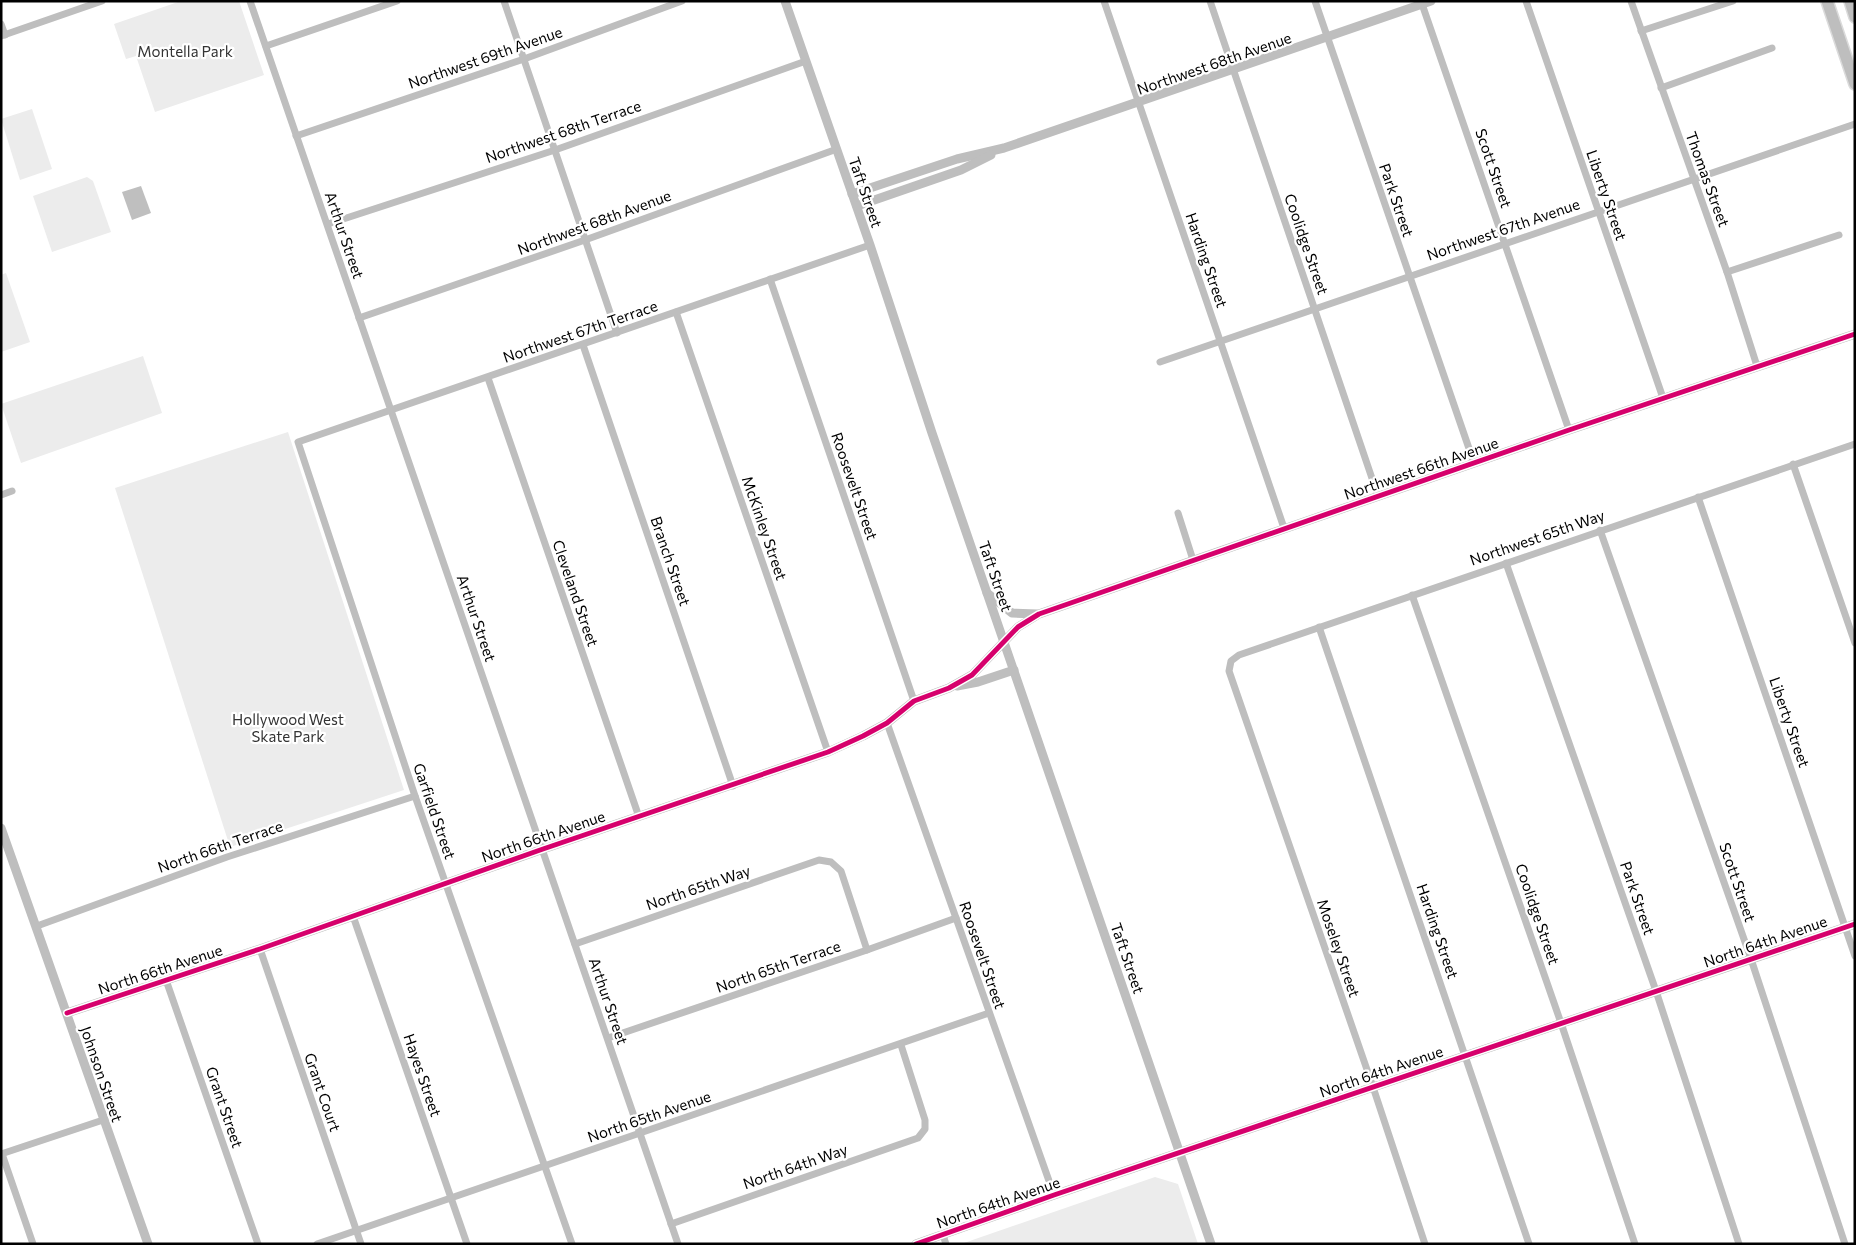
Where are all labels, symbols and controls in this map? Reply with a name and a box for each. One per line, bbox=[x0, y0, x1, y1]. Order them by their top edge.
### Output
street label: Northwest 69th Avenue bbox=[406, 22, 565, 92]
street label: Northwest 68th Avenue bbox=[1134, 28, 1294, 98]
park label: Montella Park bbox=[137, 42, 233, 60]
street label: Northwest 68th Terrace bbox=[483, 96, 643, 166]
street label: Scott Street bbox=[1472, 126, 1516, 210]
street label: Thomas Street bbox=[1682, 129, 1734, 229]
street label: Liberty Street bbox=[1583, 147, 1631, 243]
street label: Taft Street bbox=[846, 154, 886, 230]
street label: Park Street bbox=[1376, 161, 1418, 239]
street label: Northwest 68th Avenue bbox=[515, 186, 673, 258]
street label: Arthur Street bbox=[322, 189, 368, 281]
street label: Coolidge Street bbox=[1281, 191, 1333, 297]
street label: Northwest 67th Avenue bbox=[1424, 194, 1582, 264]
street label: Harding Street bbox=[1182, 210, 1232, 310]
street label: Northwest 67th Terrace bbox=[500, 296, 660, 366]
street label: Roosevelt Street bbox=[828, 430, 882, 542]
street label: Northwest 66th Avenue bbox=[1341, 433, 1501, 503]
street label: McKinley Street bbox=[739, 474, 791, 582]
street label: Northwest 65th Way bbox=[1467, 505, 1607, 569]
street label: Branch Street bbox=[647, 514, 695, 608]
street label: Cleveland Street bbox=[549, 537, 603, 649]
street label: Taft Street bbox=[976, 538, 1016, 614]
street label: Arthur Street bbox=[454, 572, 500, 664]
street label: Liberty Street bbox=[1766, 674, 1814, 770]
park label: Hollywood West Skate Park bbox=[232, 710, 344, 745]
street label: Garfield Street bbox=[410, 761, 460, 861]
street label: North 66th Avenue bbox=[479, 806, 607, 866]
street label: North 66th Terrace bbox=[155, 816, 285, 876]
street label: Scott Street bbox=[1716, 840, 1760, 924]
street label: Park Street bbox=[1617, 859, 1659, 937]
street label: North 65th Way bbox=[643, 861, 753, 913]
street label: Coolidge Street bbox=[1512, 861, 1564, 967]
street label: Harding Street bbox=[1413, 881, 1463, 981]
street label: Moseley Street bbox=[1314, 897, 1364, 999]
street label: Roosevelt Street bbox=[956, 899, 1010, 1011]
street label: North 64th Avenue bbox=[1701, 911, 1829, 971]
street label: Taft Street bbox=[1108, 920, 1148, 996]
street label: North 65th Terrace bbox=[713, 936, 843, 996]
street label: North 66th Avenue bbox=[96, 940, 225, 998]
street label: Arthur Street bbox=[586, 955, 632, 1047]
street label: Johnson Street bbox=[77, 1024, 127, 1124]
street label: Hayes Street bbox=[400, 1031, 446, 1119]
street label: North 64th Avenue bbox=[1317, 1041, 1445, 1101]
street label: Grant Court bbox=[301, 1050, 345, 1134]
street label: Grant Street bbox=[203, 1064, 247, 1150]
street label: North 65th Avenue bbox=[585, 1086, 713, 1146]
street label: North 64th Way bbox=[740, 1140, 850, 1192]
street label: North 64th Avenue bbox=[934, 1172, 1062, 1232]

